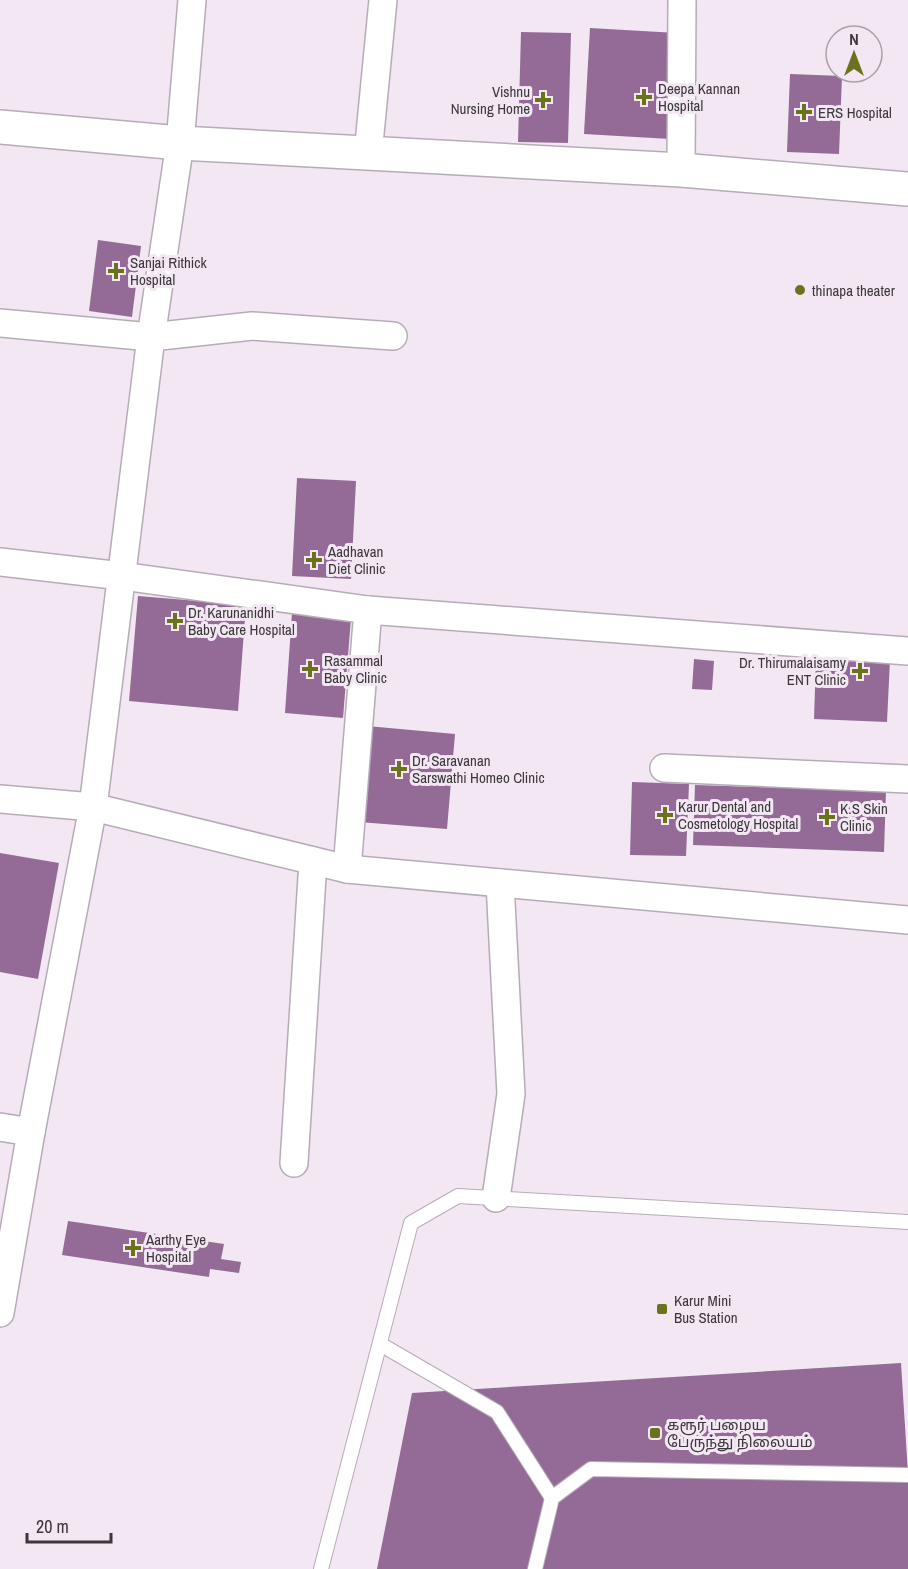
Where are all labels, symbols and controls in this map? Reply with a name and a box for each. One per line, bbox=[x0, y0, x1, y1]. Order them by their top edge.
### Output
north arrow bbox=[824, 24, 884, 84]
text: N bbox=[849, 28, 859, 50]
place label: Deepa Kannan Hospital bbox=[658, 78, 740, 116]
place label: Vishnu Nursing Home bbox=[451, 81, 530, 119]
marker: Deepa Kannan Hospital bbox=[635, 88, 653, 106]
marker: Vishnu Nursing Home bbox=[534, 91, 552, 109]
place label: ERS Hospital bbox=[818, 102, 892, 123]
marker: ERS Hospital bbox=[795, 103, 813, 121]
place label: Sanjai Rithick Hospital bbox=[130, 252, 207, 290]
marker: Sanjai Rithick Hospital bbox=[107, 262, 125, 280]
place label: thinapa theater bbox=[812, 280, 895, 301]
marker: thinapa theater bbox=[793, 283, 807, 297]
place label: Aadhavan Diet Clinic bbox=[327, 541, 385, 579]
marker: Aadhavan Diet Clinic bbox=[305, 551, 323, 569]
place label: Dr. Karunanidhi Baby Care Hospital bbox=[188, 602, 295, 640]
marker: Dr. Karunanidhi Baby Care Hospital bbox=[166, 612, 184, 630]
place label: Rasammal Baby Clinic bbox=[324, 650, 387, 688]
place label: Dr. Thirumalaisamy ENT Clinic bbox=[739, 652, 847, 690]
marker: Rasammal Baby Clinic bbox=[301, 660, 319, 678]
marker: Dr. Thirumalaisamy ENT Clinic bbox=[851, 662, 869, 680]
place label: Dr. Saravanan Sarswathi Homeo Clinic bbox=[412, 750, 545, 788]
marker: Dr. Saravanan Sarswathi Homeo Clinic bbox=[390, 760, 408, 778]
place label: Karur Dental and Cosmetology Hospital bbox=[678, 796, 798, 834]
place label: K.S Skin Clinic bbox=[840, 798, 888, 836]
marker: Karur Dental and Cosmetology Hospital bbox=[656, 806, 674, 824]
marker: K.S Skin Clinic bbox=[818, 808, 836, 826]
place label: Aarthy Eye Hospital bbox=[145, 1229, 206, 1267]
marker: Aarthy Eye Hospital bbox=[124, 1239, 142, 1257]
place label: Karur Mini Bus Station bbox=[674, 1290, 738, 1328]
marker: Karur Mini Bus Station bbox=[655, 1302, 669, 1316]
place label: கரூர் பழைய பேருந்து நிலையம் bbox=[667, 1414, 813, 1453]
marker: கரூர் பழைய பேருந்து நிலையம் bbox=[648, 1426, 662, 1440]
scale bar bbox=[27, 1506, 111, 1544]
text: 20 m bbox=[36, 1514, 69, 1539]

